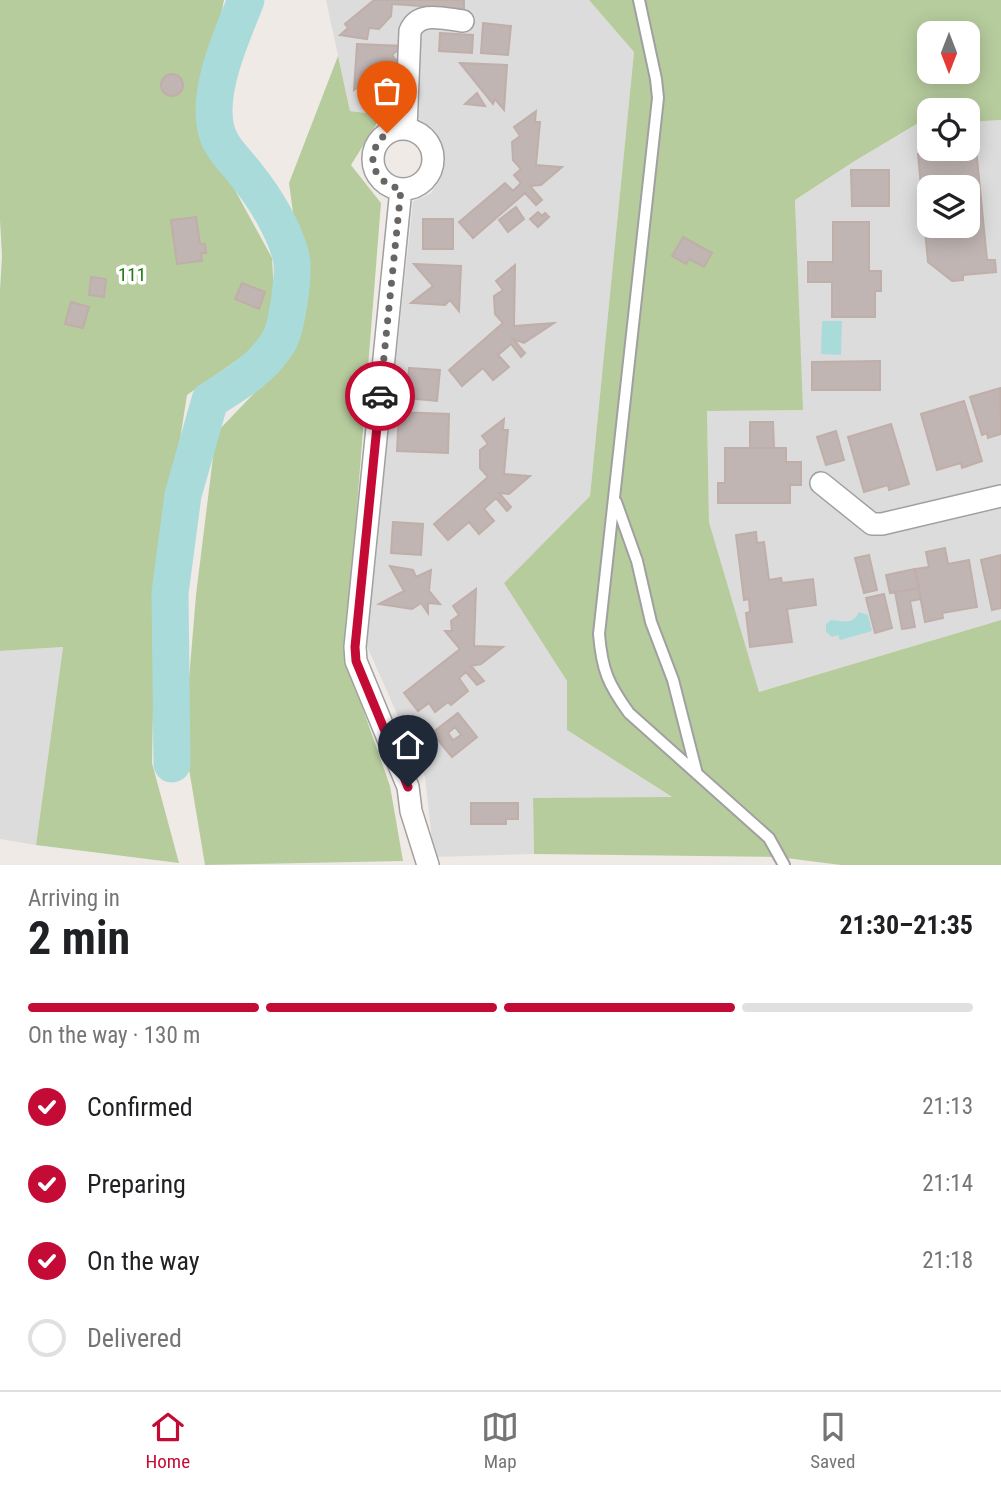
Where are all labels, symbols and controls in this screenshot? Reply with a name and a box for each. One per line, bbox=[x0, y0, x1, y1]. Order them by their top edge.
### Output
north arrow bbox=[917, 21, 980, 84]
map controls bbox=[917, 21, 980, 238]
pin bbox=[357, 61, 417, 133]
icon: bag bbox=[368, 72, 406, 110]
button: locate bbox=[917, 98, 980, 161]
button: layers bbox=[917, 175, 980, 238]
park label: 111 bbox=[118, 263, 146, 286]
courier bbox=[345, 361, 415, 431]
icon: car bbox=[361, 377, 399, 415]
pin bbox=[378, 715, 438, 787]
icon: home bbox=[389, 726, 427, 764]
text: Arriving in bbox=[28, 885, 120, 912]
text: 21:30–21:35 bbox=[839, 910, 973, 940]
text: 2 min bbox=[28, 911, 130, 965]
text: On the way · 130 m bbox=[28, 1022, 200, 1049]
icon: check bbox=[28, 1088, 66, 1126]
text: Confirmed bbox=[87, 1092, 193, 1122]
text: 21:13 bbox=[922, 1093, 973, 1120]
icon: check bbox=[28, 1165, 66, 1203]
text: Preparing bbox=[87, 1169, 186, 1199]
text: 21:14 bbox=[922, 1170, 973, 1197]
icon: check bbox=[28, 1242, 66, 1280]
text: On the way bbox=[87, 1246, 200, 1276]
text: 21:18 bbox=[922, 1247, 973, 1274]
text: Delivered bbox=[87, 1323, 182, 1353]
tab: Home bbox=[146, 1408, 190, 1473]
tab: Map bbox=[481, 1408, 519, 1473]
tab: Saved bbox=[810, 1408, 855, 1473]

